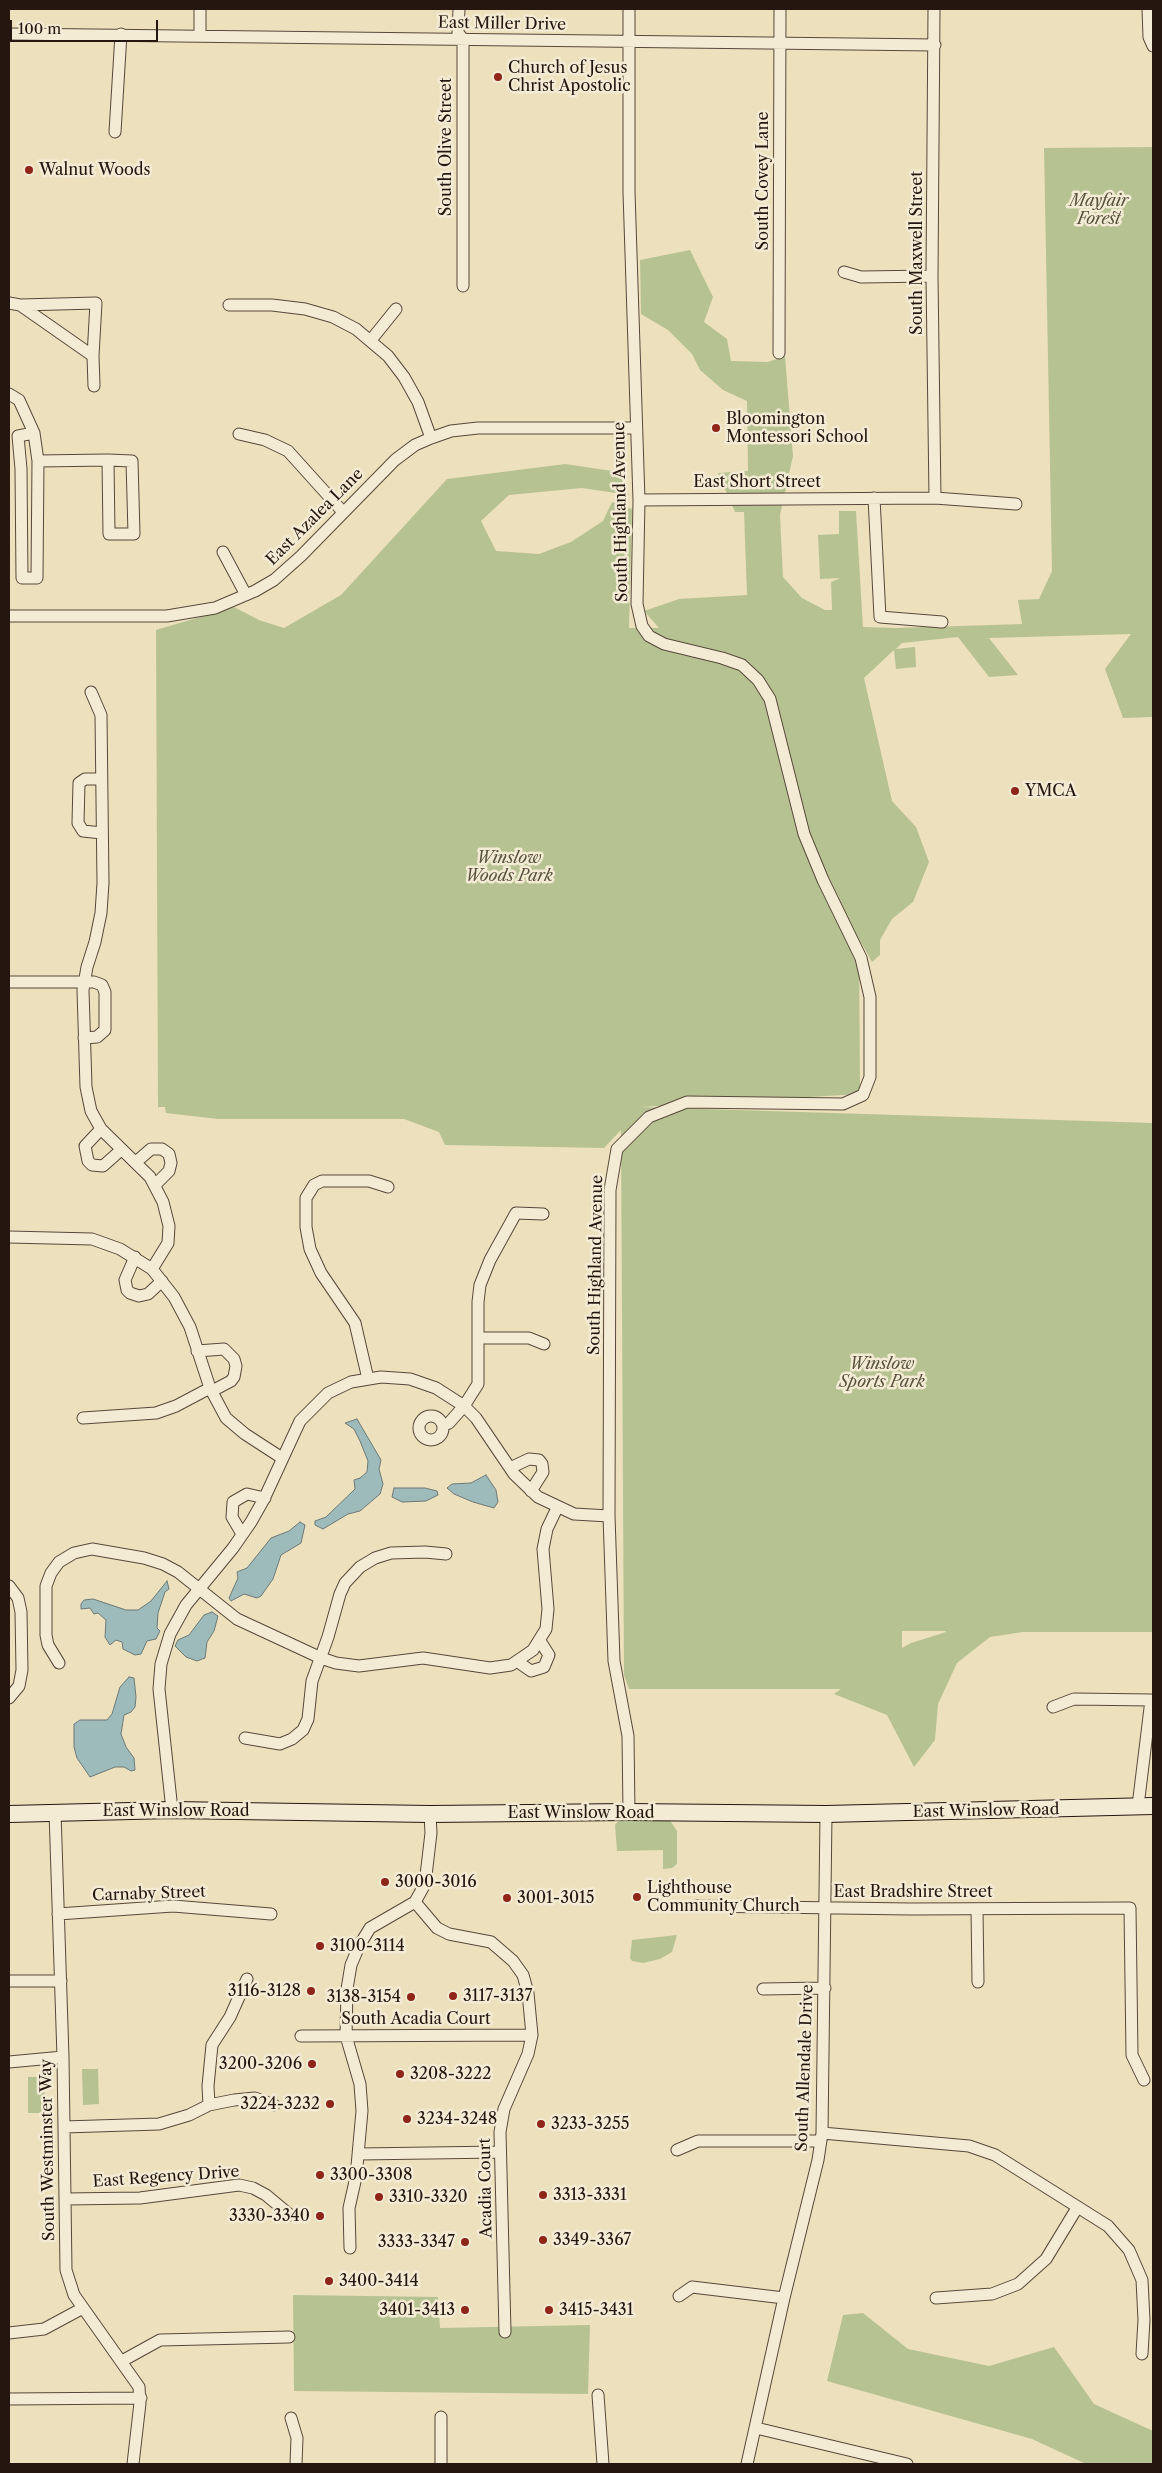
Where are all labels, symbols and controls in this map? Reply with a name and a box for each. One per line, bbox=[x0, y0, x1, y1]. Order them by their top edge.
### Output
scale bar bbox=[12, 10, 160, 42]
street label: East Miller Drive bbox=[438, 13, 566, 35]
text: 100 m bbox=[18, 19, 61, 38]
place label: Church of Jesus Christ Apostolic bbox=[508, 58, 631, 96]
marker: Church of Jesus Christ Apostolic bbox=[492, 71, 504, 83]
street label: South Olive Street bbox=[436, 78, 456, 216]
street label: South Covey Lane bbox=[753, 112, 773, 250]
place label: Walnut Woods bbox=[39, 160, 151, 180]
marker: Walnut Woods bbox=[23, 164, 35, 176]
street label: South Maxwell Street bbox=[907, 171, 927, 335]
park label: Mayfair Forest bbox=[1070, 191, 1128, 229]
place label: Bloomington Montessori School bbox=[726, 409, 868, 447]
street label: South Highland Avenue bbox=[610, 422, 632, 602]
marker: Bloomington Montessori School bbox=[710, 422, 722, 434]
street label: East Azalea Lane bbox=[263, 465, 367, 569]
street label: East Short Street bbox=[693, 472, 821, 492]
place label: YMCA bbox=[1025, 781, 1076, 801]
marker: YMCA bbox=[1009, 785, 1021, 797]
park label: Winslow Woods Park bbox=[465, 848, 553, 886]
street label: South Highland Avenue bbox=[585, 1175, 607, 1355]
park label: Winslow Sports Park bbox=[839, 1354, 925, 1392]
street label: East Winslow Road bbox=[912, 1800, 1060, 1822]
street label: East Winslow Road bbox=[103, 1801, 249, 1821]
street label: East Winslow Road bbox=[508, 1803, 654, 1823]
place label: 3000-3016 bbox=[395, 1872, 477, 1892]
marker: 3000-3016 bbox=[379, 1876, 391, 1888]
place label: Lighthouse Community Church bbox=[647, 1878, 800, 1916]
street label: Carnaby Street bbox=[92, 1882, 206, 1906]
street label: East Bradshire Street bbox=[833, 1882, 993, 1902]
place label: 3001-3015 bbox=[517, 1888, 595, 1908]
marker: Lighthouse Community Church bbox=[631, 1891, 643, 1903]
marker: 3001-3015 bbox=[501, 1892, 513, 1904]
place label: 3100-3114 bbox=[330, 1936, 405, 1956]
marker: 3100-3114 bbox=[314, 1940, 326, 1952]
place label: 3116-3128 bbox=[228, 1981, 301, 2001]
street label: South Allendale Drive bbox=[792, 1984, 818, 2152]
marker: 3116-3128 bbox=[305, 1985, 317, 1997]
place label: 3117-3137 bbox=[463, 1986, 532, 2006]
place label: 3138-3154 bbox=[326, 1987, 401, 2007]
marker: 3117-3137 bbox=[447, 1990, 459, 2002]
marker: 3138-3154 bbox=[405, 1991, 417, 2003]
street label: South Acadia Court bbox=[341, 2009, 491, 2029]
place label: 3200-3206 bbox=[219, 2054, 302, 2074]
marker: 3200-3206 bbox=[306, 2058, 318, 2070]
street label: South Westminster Way bbox=[37, 2059, 59, 2241]
place label: 3208-3222 bbox=[410, 2064, 491, 2084]
marker: 3208-3222 bbox=[394, 2068, 406, 2080]
place label: 3224-3232 bbox=[240, 2094, 320, 2114]
marker: 3224-3232 bbox=[324, 2098, 336, 2110]
place label: 3234-3248 bbox=[417, 2109, 497, 2129]
marker: 3234-3248 bbox=[401, 2113, 413, 2125]
place label: 3233-3255 bbox=[551, 2114, 629, 2134]
marker: 3233-3255 bbox=[535, 2118, 547, 2130]
street label: Acadia Court bbox=[476, 2138, 496, 2238]
street label: East Regency Drive bbox=[92, 2162, 240, 2192]
place label: 3300-3308 bbox=[330, 2165, 412, 2185]
marker: 3300-3308 bbox=[314, 2169, 326, 2181]
place label: 3313-3331 bbox=[553, 2185, 627, 2205]
place label: 3310-3320 bbox=[389, 2187, 468, 2207]
marker: 3313-3331 bbox=[537, 2189, 549, 2201]
marker: 3310-3320 bbox=[373, 2191, 385, 2203]
place label: 3330-3340 bbox=[229, 2206, 310, 2226]
marker: 3330-3340 bbox=[314, 2210, 326, 2222]
place label: 3349-3367 bbox=[553, 2230, 631, 2250]
place label: 3333-3347 bbox=[378, 2232, 455, 2252]
marker: 3349-3367 bbox=[537, 2234, 549, 2246]
marker: 3333-3347 bbox=[459, 2236, 471, 2248]
place label: 3400-3414 bbox=[339, 2271, 419, 2291]
marker: 3400-3414 bbox=[323, 2275, 335, 2287]
place label: 3401-3413 bbox=[379, 2300, 455, 2320]
place label: 3415-3431 bbox=[559, 2300, 633, 2320]
marker: 3401-3413 bbox=[459, 2304, 471, 2316]
marker: 3415-3431 bbox=[543, 2304, 555, 2316]

